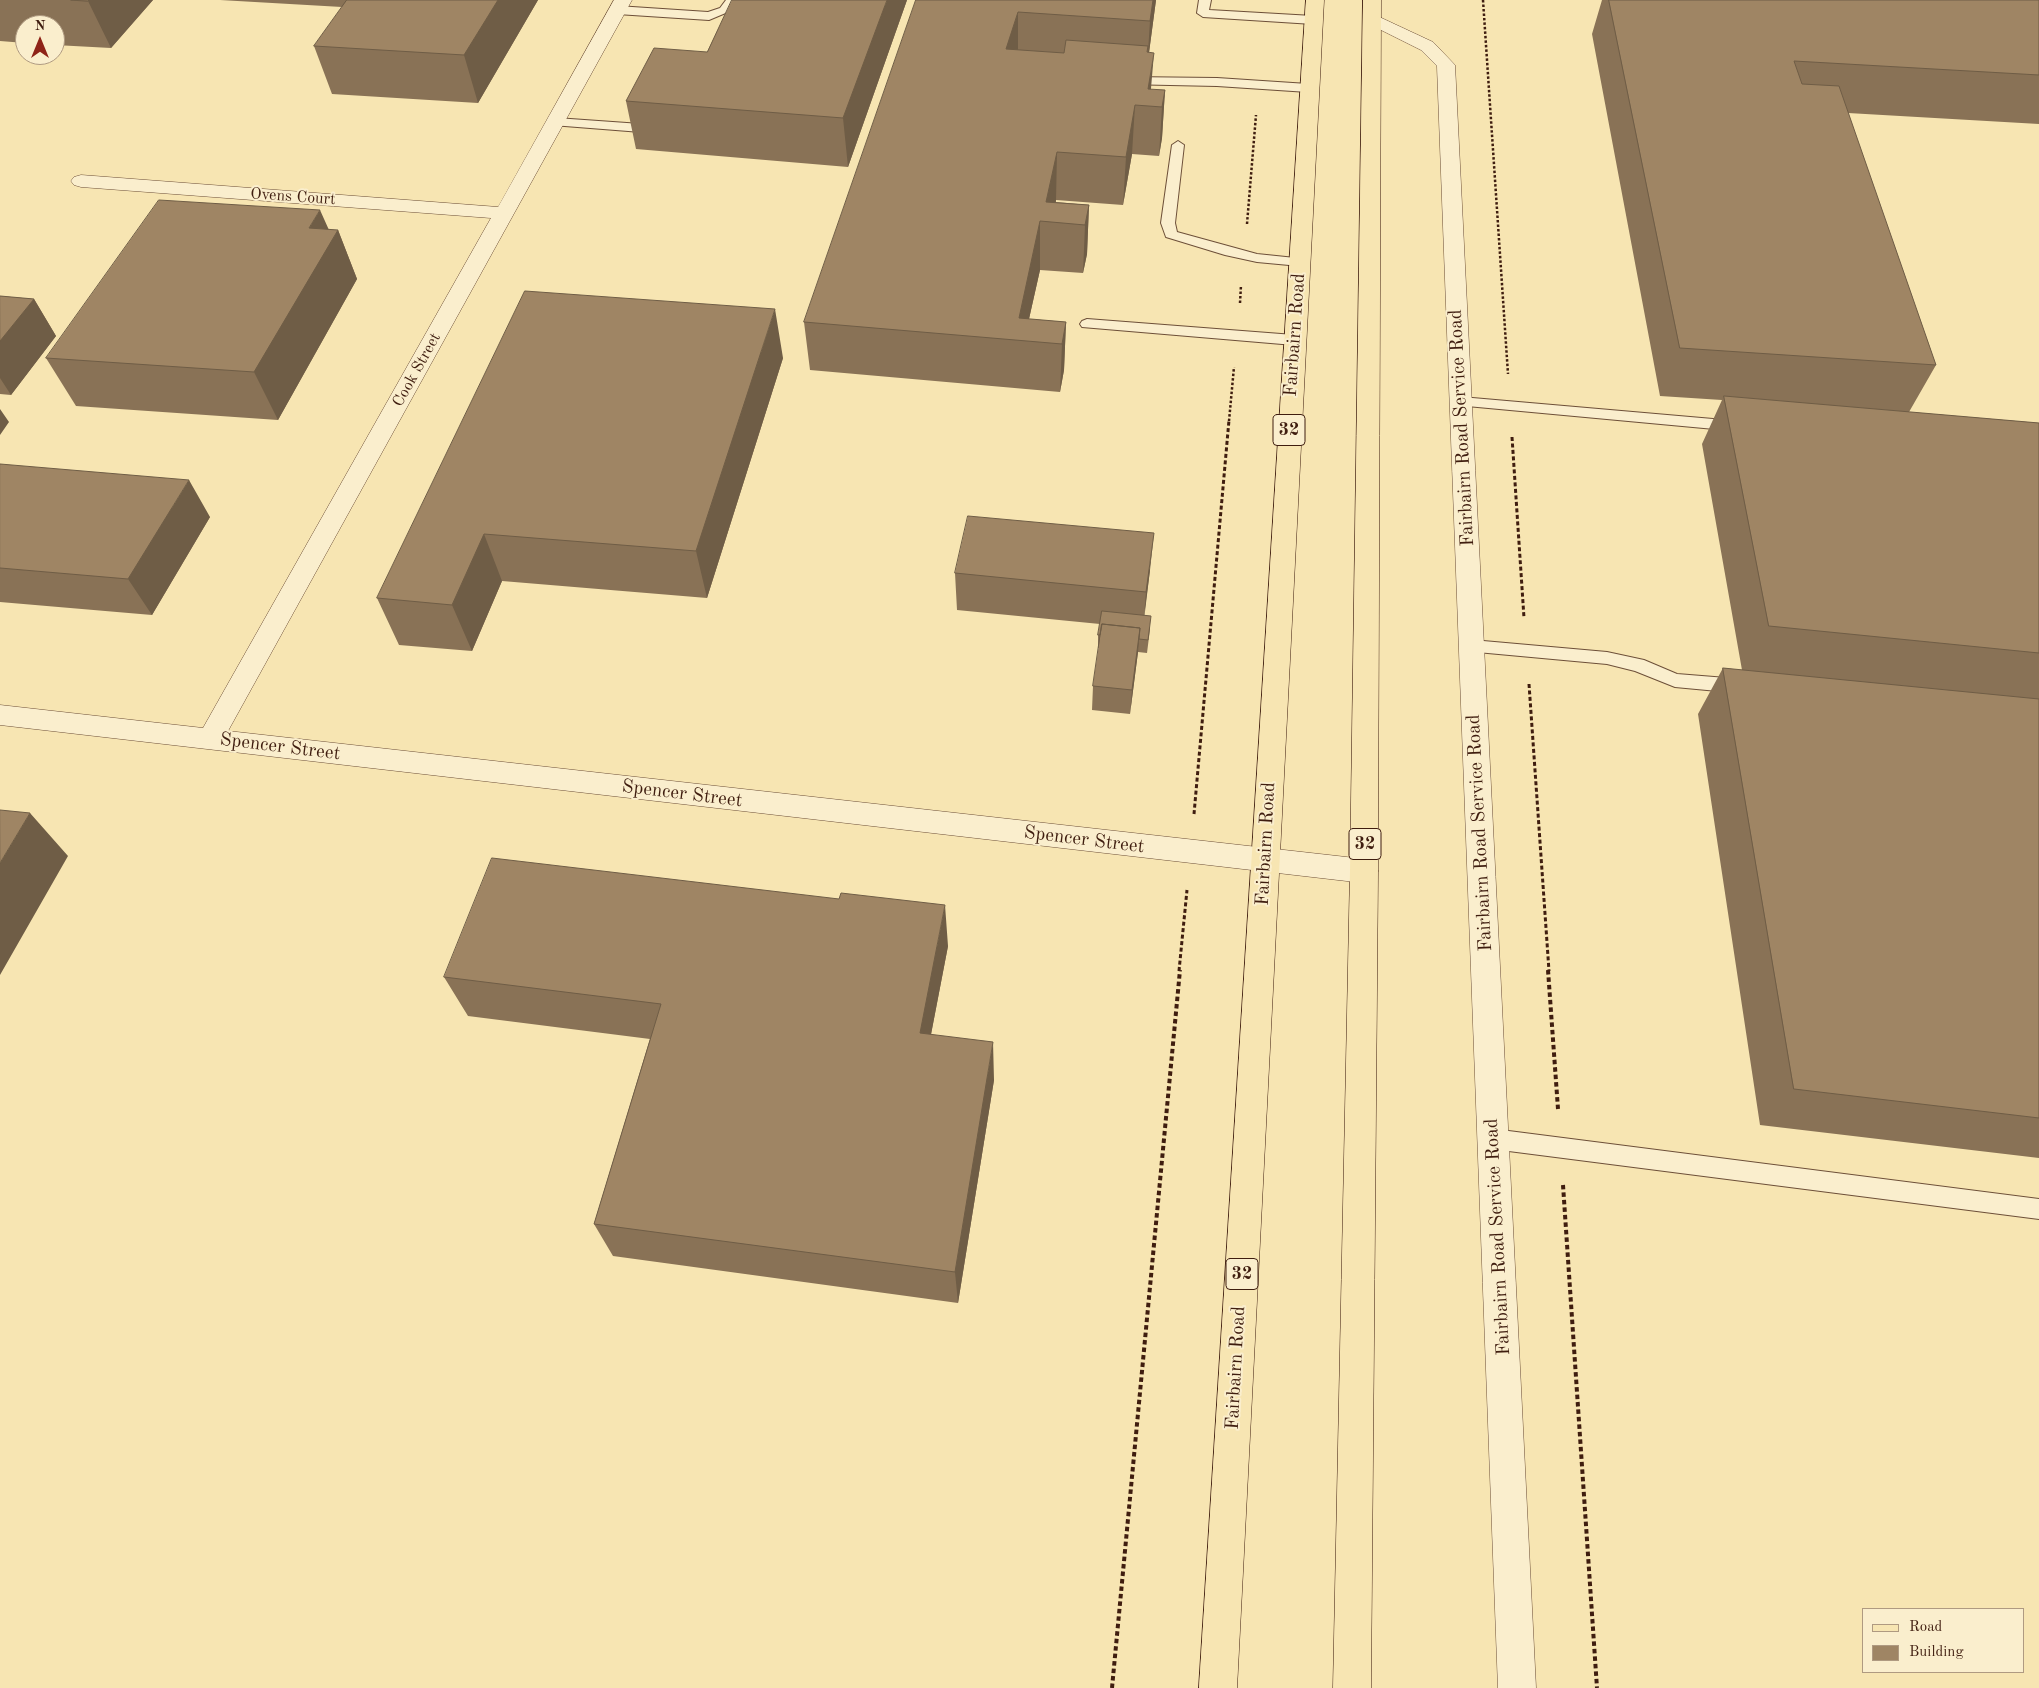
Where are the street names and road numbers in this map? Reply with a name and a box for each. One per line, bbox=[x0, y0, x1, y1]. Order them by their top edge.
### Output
street label: Ovens Court bbox=[250, 184, 336, 210]
street label: Fairbairn Road bbox=[1279, 272, 1311, 398]
street label: Fairbairn Road Service Road bbox=[1444, 309, 1480, 547]
street label: Cook Street bbox=[389, 330, 445, 410]
road number: 32 bbox=[1273, 414, 1305, 446]
street label: Fairbairn Road Service Road bbox=[1462, 714, 1498, 952]
street label: Spencer Street bbox=[219, 728, 341, 766]
street label: Spencer Street bbox=[621, 775, 743, 813]
street label: Fairbairn Road bbox=[1251, 782, 1281, 906]
street label: Spencer Street bbox=[1023, 821, 1145, 859]
road number: 32 bbox=[1349, 829, 1381, 860]
street label: Fairbairn Road Service Road bbox=[1480, 1118, 1516, 1356]
road number: 32 bbox=[1226, 1258, 1258, 1290]
street label: Fairbairn Road bbox=[1221, 1306, 1251, 1430]

